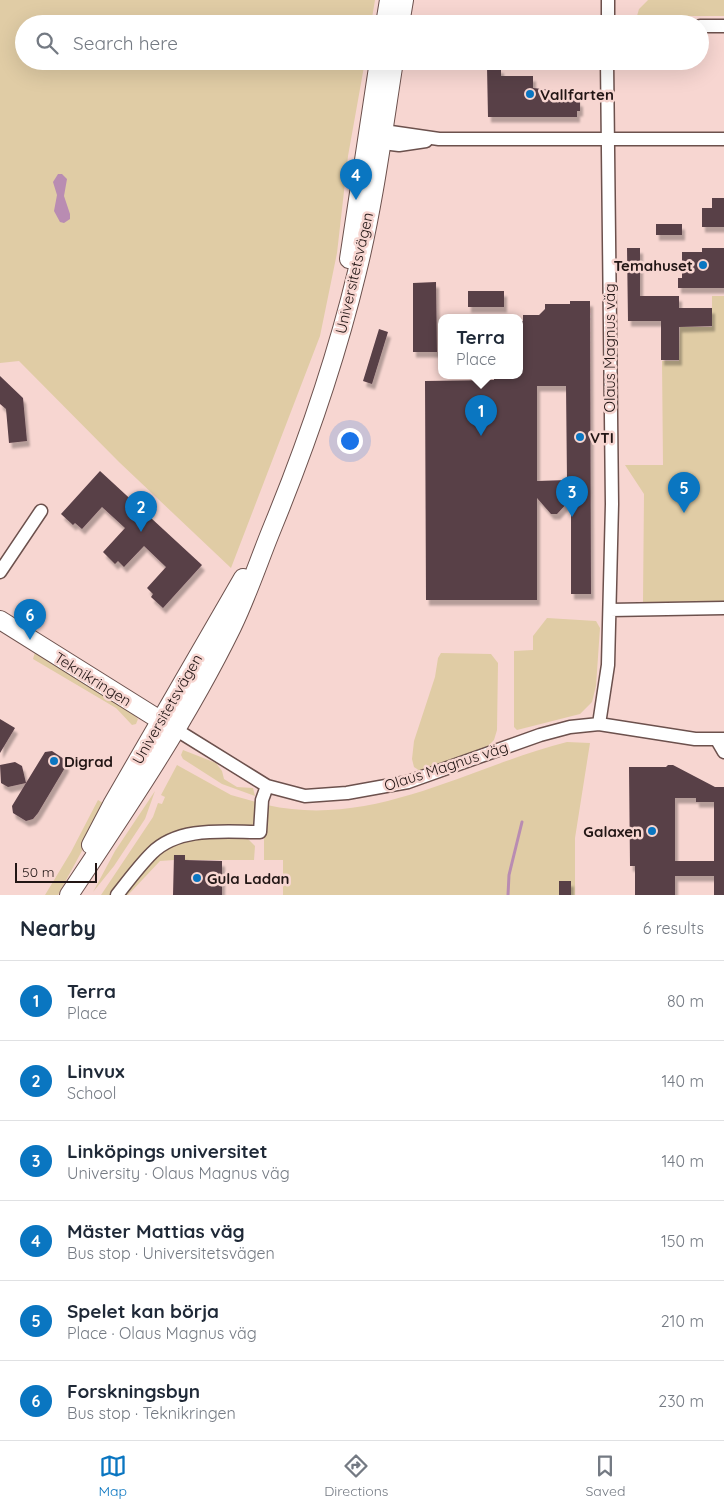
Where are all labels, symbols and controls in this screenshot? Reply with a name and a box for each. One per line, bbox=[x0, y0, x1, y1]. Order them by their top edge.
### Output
search box bbox=[15, 15, 709, 70]
icon: search bbox=[33, 29, 61, 57]
text: Search here bbox=[73, 31, 178, 55]
place label: Vallfarten bbox=[540, 85, 614, 104]
marker: Vallfarten bbox=[524, 88, 536, 100]
pin: 4 bbox=[340, 159, 372, 200]
street label: Universitetsvägen bbox=[331, 210, 377, 336]
place label: Temahuset bbox=[613, 256, 693, 275]
marker: Temahuset bbox=[697, 259, 709, 271]
street label: Olaus Magnus väg bbox=[600, 283, 619, 413]
popup bbox=[438, 314, 523, 379]
text: Terra bbox=[456, 325, 505, 349]
text: Place bbox=[456, 349, 496, 369]
pin: 1 bbox=[465, 395, 497, 436]
your location bbox=[337, 428, 363, 454]
place label: VTI bbox=[590, 428, 614, 447]
marker: VTI bbox=[574, 431, 586, 443]
pin: 5 bbox=[668, 472, 700, 513]
pin: 3 bbox=[556, 476, 588, 517]
pin: 2 bbox=[125, 491, 157, 532]
pin: 6 bbox=[14, 599, 46, 640]
street label: Teknikringen bbox=[51, 648, 135, 710]
street label: Universitetsvägen bbox=[128, 651, 206, 767]
street label: Olaus Magnus väg bbox=[382, 737, 510, 795]
place label: Digrad bbox=[64, 752, 113, 771]
marker: Digrad bbox=[48, 755, 60, 767]
place label: Galaxen bbox=[583, 822, 642, 841]
marker: Galaxen bbox=[646, 825, 658, 837]
scale bar bbox=[15, 860, 98, 883]
text: 50 m bbox=[22, 863, 55, 881]
place label: Gula Ladan bbox=[207, 869, 290, 888]
marker: Gula Ladan bbox=[191, 872, 203, 884]
text: Nearby bbox=[20, 915, 96, 941]
text: 6 results bbox=[643, 918, 704, 938]
text: Terra bbox=[67, 979, 116, 1003]
text: 1 bbox=[33, 991, 39, 1011]
text: 80 m bbox=[667, 991, 704, 1011]
text: Place bbox=[67, 1003, 107, 1023]
text: Linvux bbox=[67, 1059, 124, 1083]
text: 2 bbox=[31, 1071, 41, 1091]
text: 140 m bbox=[661, 1071, 704, 1091]
text: School bbox=[67, 1083, 116, 1103]
text: Linköpings universitet bbox=[67, 1139, 268, 1163]
text: 3 bbox=[32, 1151, 40, 1171]
text: 140 m bbox=[661, 1151, 704, 1171]
text: University · Olaus Magnus väg bbox=[67, 1163, 290, 1183]
text: Mäster Mattias väg bbox=[67, 1219, 245, 1243]
text: 4 bbox=[31, 1231, 41, 1251]
text: 150 m bbox=[661, 1231, 704, 1251]
text: Bus stop · Universitetsvägen bbox=[67, 1243, 275, 1263]
text: Spelet kan börja bbox=[67, 1299, 219, 1323]
text: 5 bbox=[31, 1311, 41, 1331]
text: 210 m bbox=[661, 1311, 704, 1331]
text: Place · Olaus Magnus väg bbox=[67, 1323, 257, 1343]
text: Forskningsbyn bbox=[67, 1379, 200, 1403]
text: 6 bbox=[32, 1391, 40, 1411]
text: 230 m bbox=[658, 1391, 704, 1411]
text: Bus stop · Teknikringen bbox=[67, 1403, 236, 1423]
tab: Map bbox=[99, 1452, 127, 1500]
tab: Directions bbox=[324, 1452, 388, 1500]
tab: Saved bbox=[585, 1452, 625, 1500]

